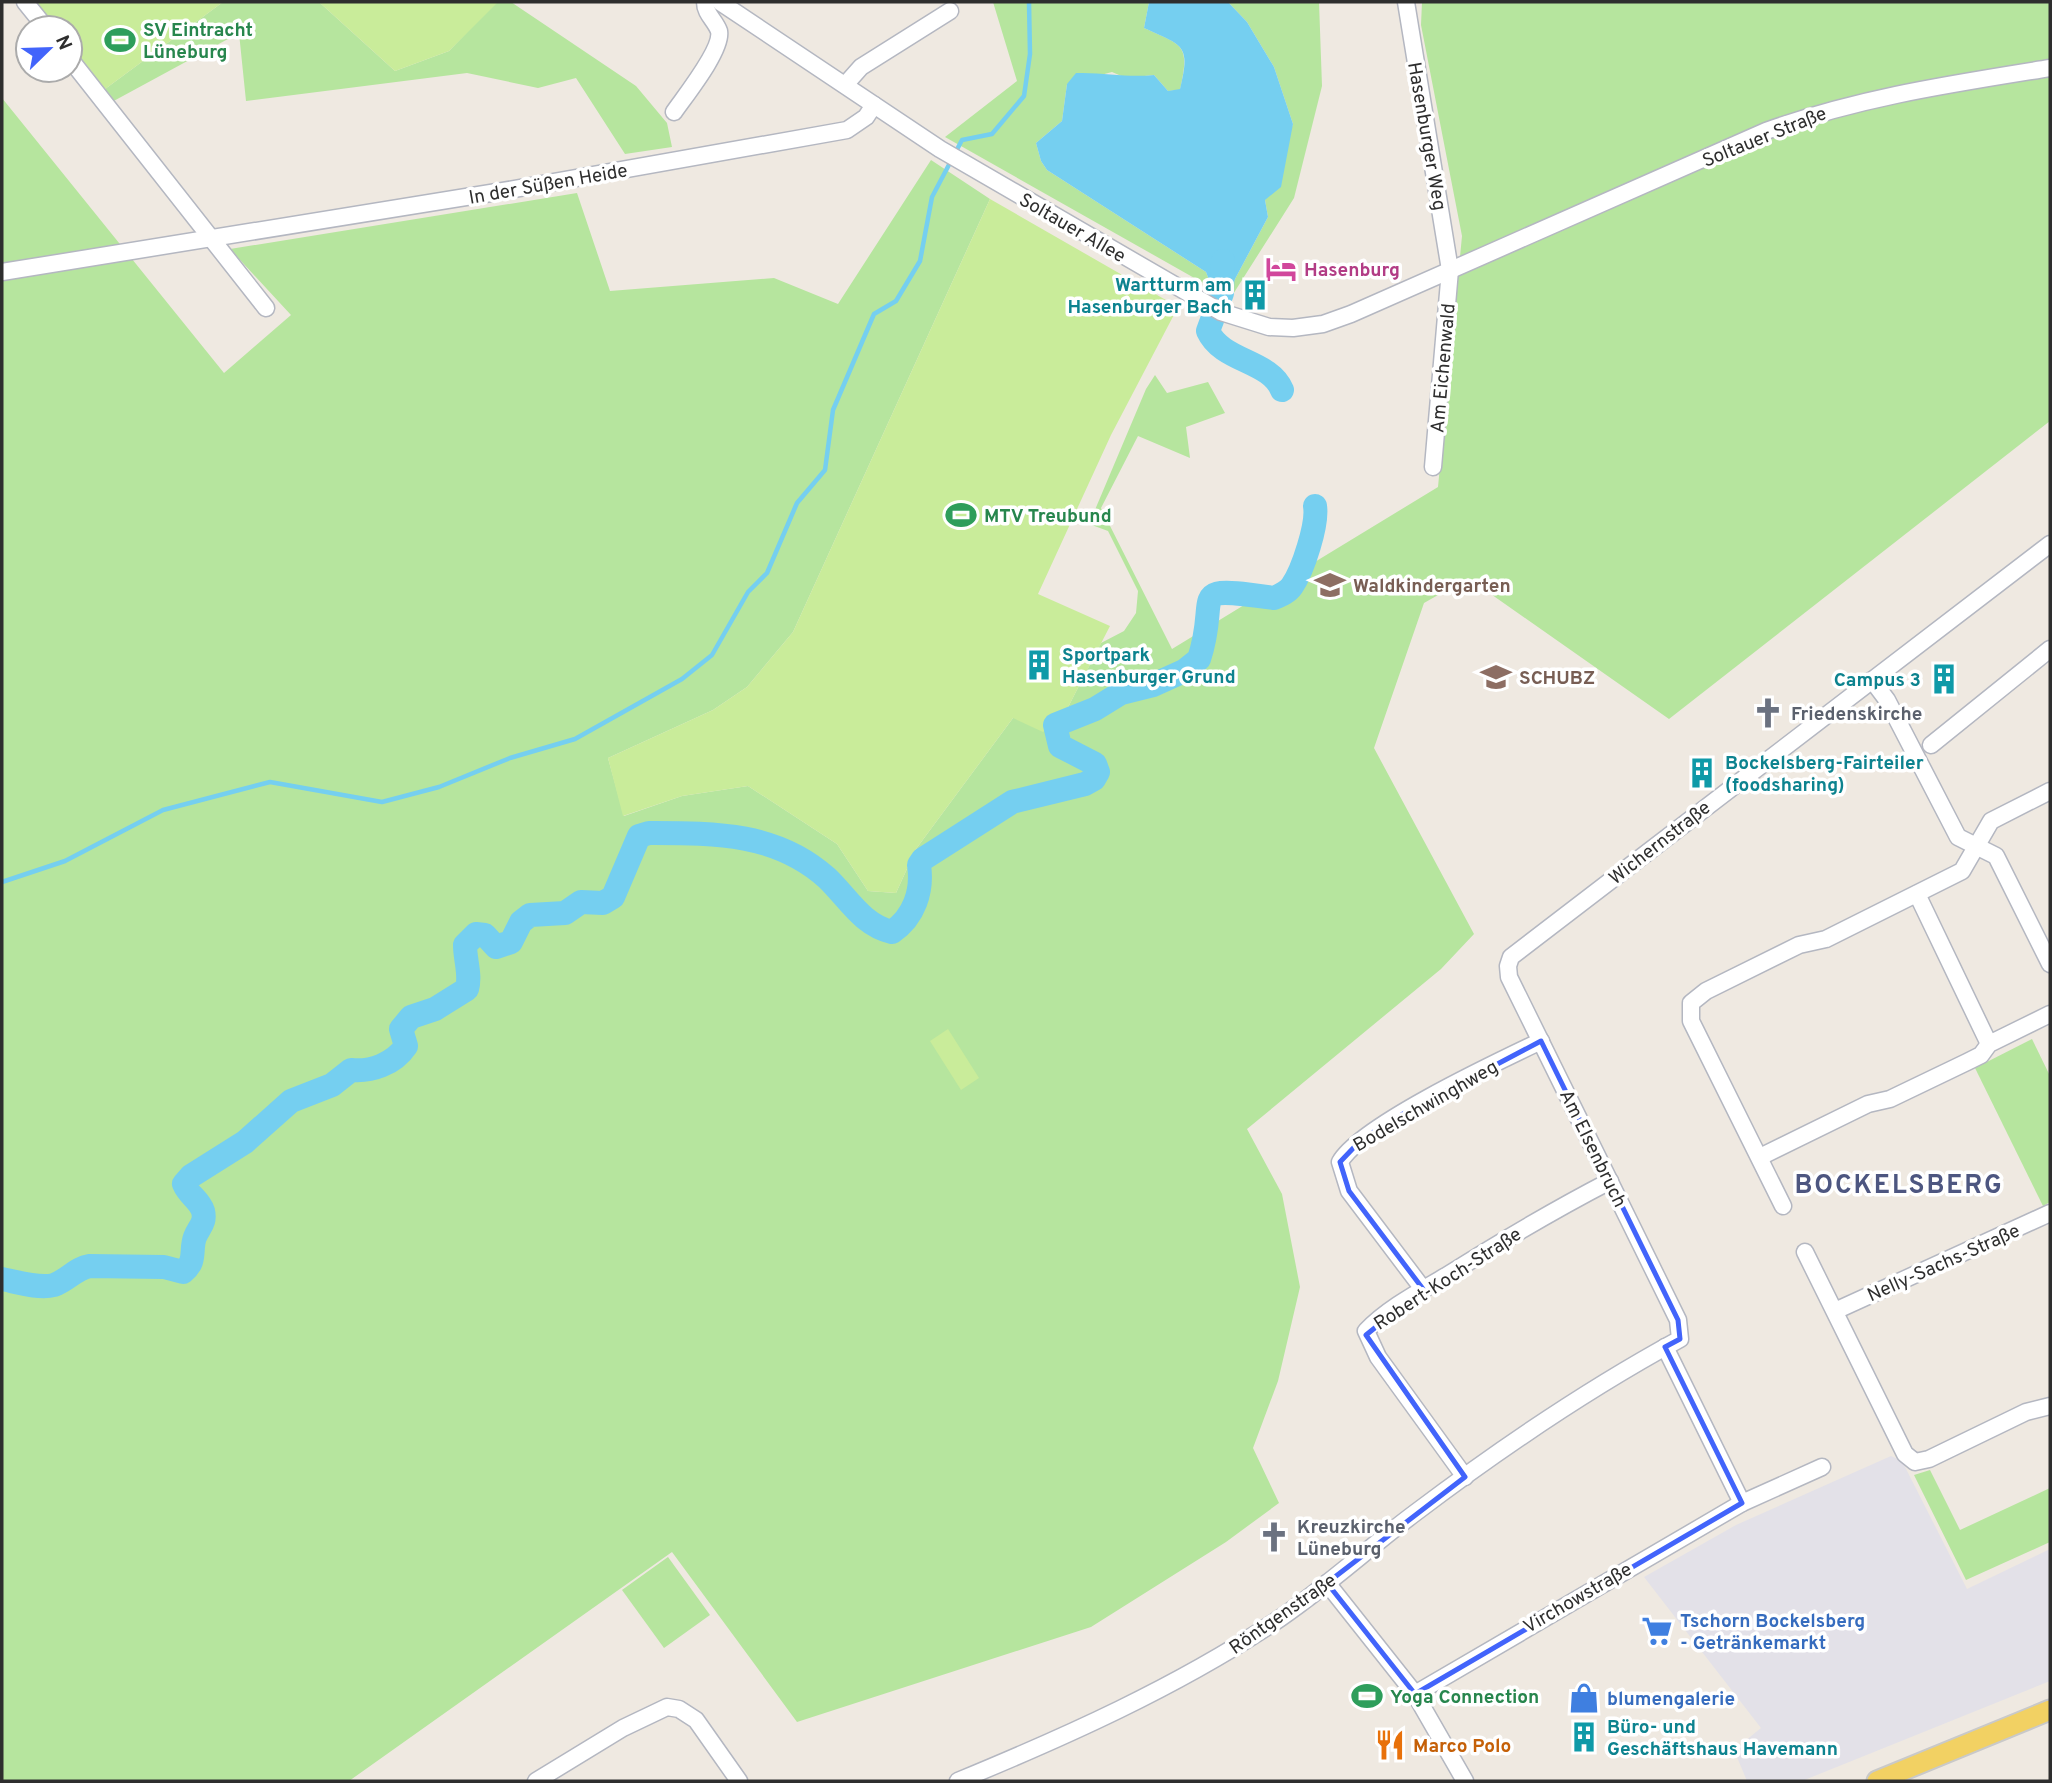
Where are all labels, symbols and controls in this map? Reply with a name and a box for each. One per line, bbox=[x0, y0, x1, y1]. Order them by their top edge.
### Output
north arrow bbox=[14, 14, 84, 84]
place label: SV Eintracht Lüneburg bbox=[143, 19, 253, 65]
sports icon: SV Eintracht Lüneburg bbox=[103, 23, 137, 57]
text: N bbox=[49, 32, 77, 54]
street label: Hasenburger Weg bbox=[1401, 60, 1451, 212]
street label: Soltauer Straße bbox=[1699, 102, 1830, 174]
street label: In der Süßen Heide bbox=[467, 159, 630, 211]
street label: Soltauer Allee bbox=[1014, 188, 1130, 269]
hotel icon: Hasenburg bbox=[1264, 252, 1298, 286]
place label: Hasenburg bbox=[1304, 259, 1400, 283]
place label: Wartturm am Hasenburger Bach bbox=[1067, 274, 1232, 320]
building icon: Wartturm am Hasenburger Bach bbox=[1238, 278, 1272, 312]
street label: Am Eichenwald bbox=[1426, 302, 1462, 434]
sports icon: MTV Treubund bbox=[944, 498, 978, 532]
place label: MTV Treubund bbox=[984, 505, 1112, 529]
school or university icon: Waldkindergarten bbox=[1313, 568, 1347, 602]
place label: Waldkindergarten bbox=[1353, 575, 1511, 599]
place label: Sportpark Hasenburger Grund bbox=[1062, 644, 1236, 690]
building icon: Sportpark Hasenburger Grund bbox=[1022, 648, 1056, 682]
school or university icon: SCHUBZ bbox=[1479, 660, 1513, 694]
building icon: Campus 3 bbox=[1927, 662, 1961, 696]
place label: SCHUBZ bbox=[1519, 667, 1595, 691]
place label: Campus 3 bbox=[1834, 669, 1921, 693]
church icon: Friedenskirche bbox=[1751, 696, 1785, 730]
place label: Friedenskirche bbox=[1791, 703, 1922, 727]
place label: Bockelsberg-Fairteiler (foodsharing) bbox=[1725, 752, 1924, 798]
building icon: Bockelsberg-Fairteiler (foodsharing) bbox=[1685, 756, 1719, 790]
street label: Wichernstraße bbox=[1605, 796, 1716, 891]
street label: Bodelschwinghweg bbox=[1349, 1055, 1503, 1158]
street label: Am Elsenbruch bbox=[1553, 1086, 1631, 1212]
district label: BOCKELSBERG bbox=[1794, 1170, 2004, 1203]
street label: Nelly-Sachs-Straße bbox=[1864, 1219, 2024, 1308]
street label: Robert-Koch-Straße bbox=[1370, 1223, 1526, 1336]
place label: Kreuzkirche Lüneburg bbox=[1297, 1516, 1406, 1562]
church icon: Kreuzkirche Lüneburg bbox=[1257, 1520, 1291, 1554]
street label: Virchowstraße bbox=[1519, 1558, 1637, 1639]
street label: Röntgenstraße bbox=[1225, 1569, 1341, 1660]
place label: Tschorn Bockelsberg - Getränkemarkt bbox=[1680, 1610, 1865, 1656]
supermarket icon: Tschorn Bockelsberg - Getränkemarkt bbox=[1640, 1614, 1674, 1648]
sports icon: Yoga Connection bbox=[1350, 1679, 1384, 1713]
shop icon: blumengalerie bbox=[1567, 1681, 1601, 1715]
place label: Yoga Connection bbox=[1390, 1686, 1539, 1710]
place label: blumengalerie bbox=[1607, 1688, 1735, 1712]
place label: Büro- und Geschäftshaus Havemann bbox=[1607, 1716, 1838, 1762]
building icon: Büro- und Geschäftshaus Havemann bbox=[1567, 1720, 1601, 1754]
restaurant icon: Marco Polo bbox=[1373, 1728, 1407, 1762]
place label: Marco Polo bbox=[1413, 1735, 1511, 1759]

